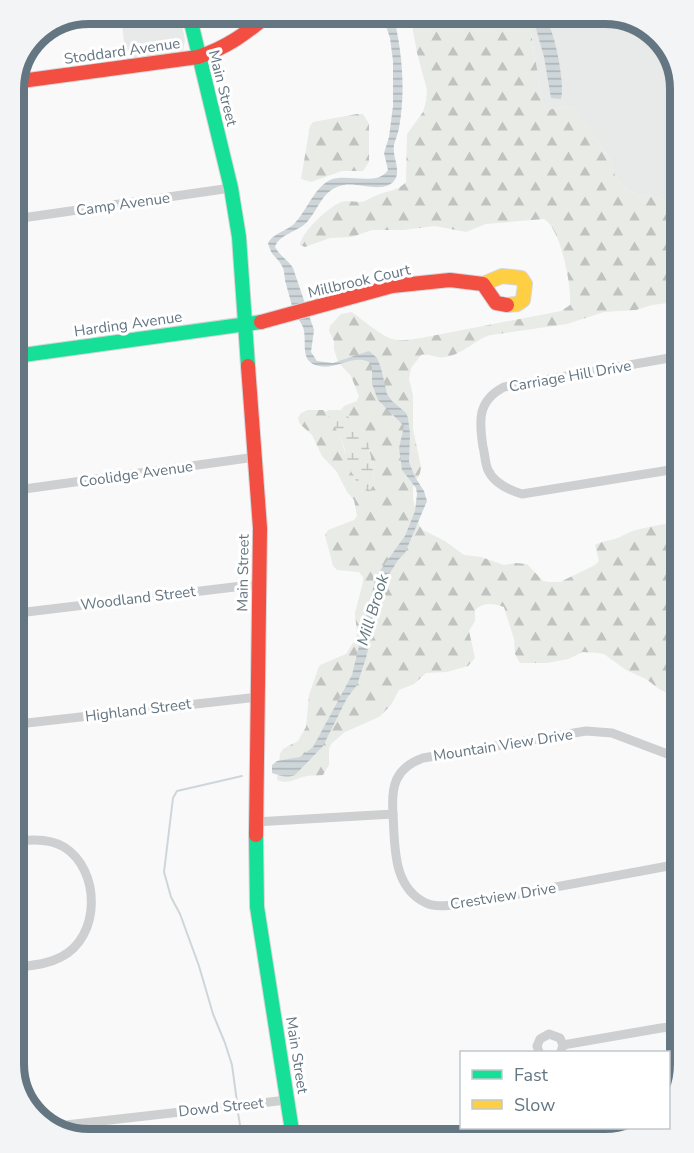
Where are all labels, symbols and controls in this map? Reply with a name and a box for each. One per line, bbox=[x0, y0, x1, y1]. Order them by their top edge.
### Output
street label: Stoddard Avenue bbox=[63, 33, 181, 69]
street label: Main Street bbox=[204, 48, 242, 129]
street label: Camp Avenue bbox=[75, 188, 171, 220]
street label: Millbrook Court bbox=[306, 259, 413, 303]
street label: Harding Avenue bbox=[73, 307, 183, 341]
street label: Carriage Hill Drive bbox=[507, 355, 633, 397]
street label: Coolidge Avenue bbox=[78, 456, 194, 492]
street label: Main Street bbox=[232, 533, 254, 612]
water label: Mill Brook bbox=[352, 571, 395, 648]
street label: Woodland Street bbox=[79, 581, 197, 615]
street label: Highland Street bbox=[84, 693, 193, 726]
street label: Mountain View Drive bbox=[432, 724, 574, 766]
street label: Crestview Drive bbox=[449, 878, 557, 914]
street label: Main Street bbox=[281, 1015, 313, 1096]
legend bbox=[460, 1051, 670, 1129]
text: Fast bbox=[514, 1063, 549, 1087]
street label: Dowd Street bbox=[177, 1093, 265, 1121]
text: Slow bbox=[514, 1093, 555, 1117]

